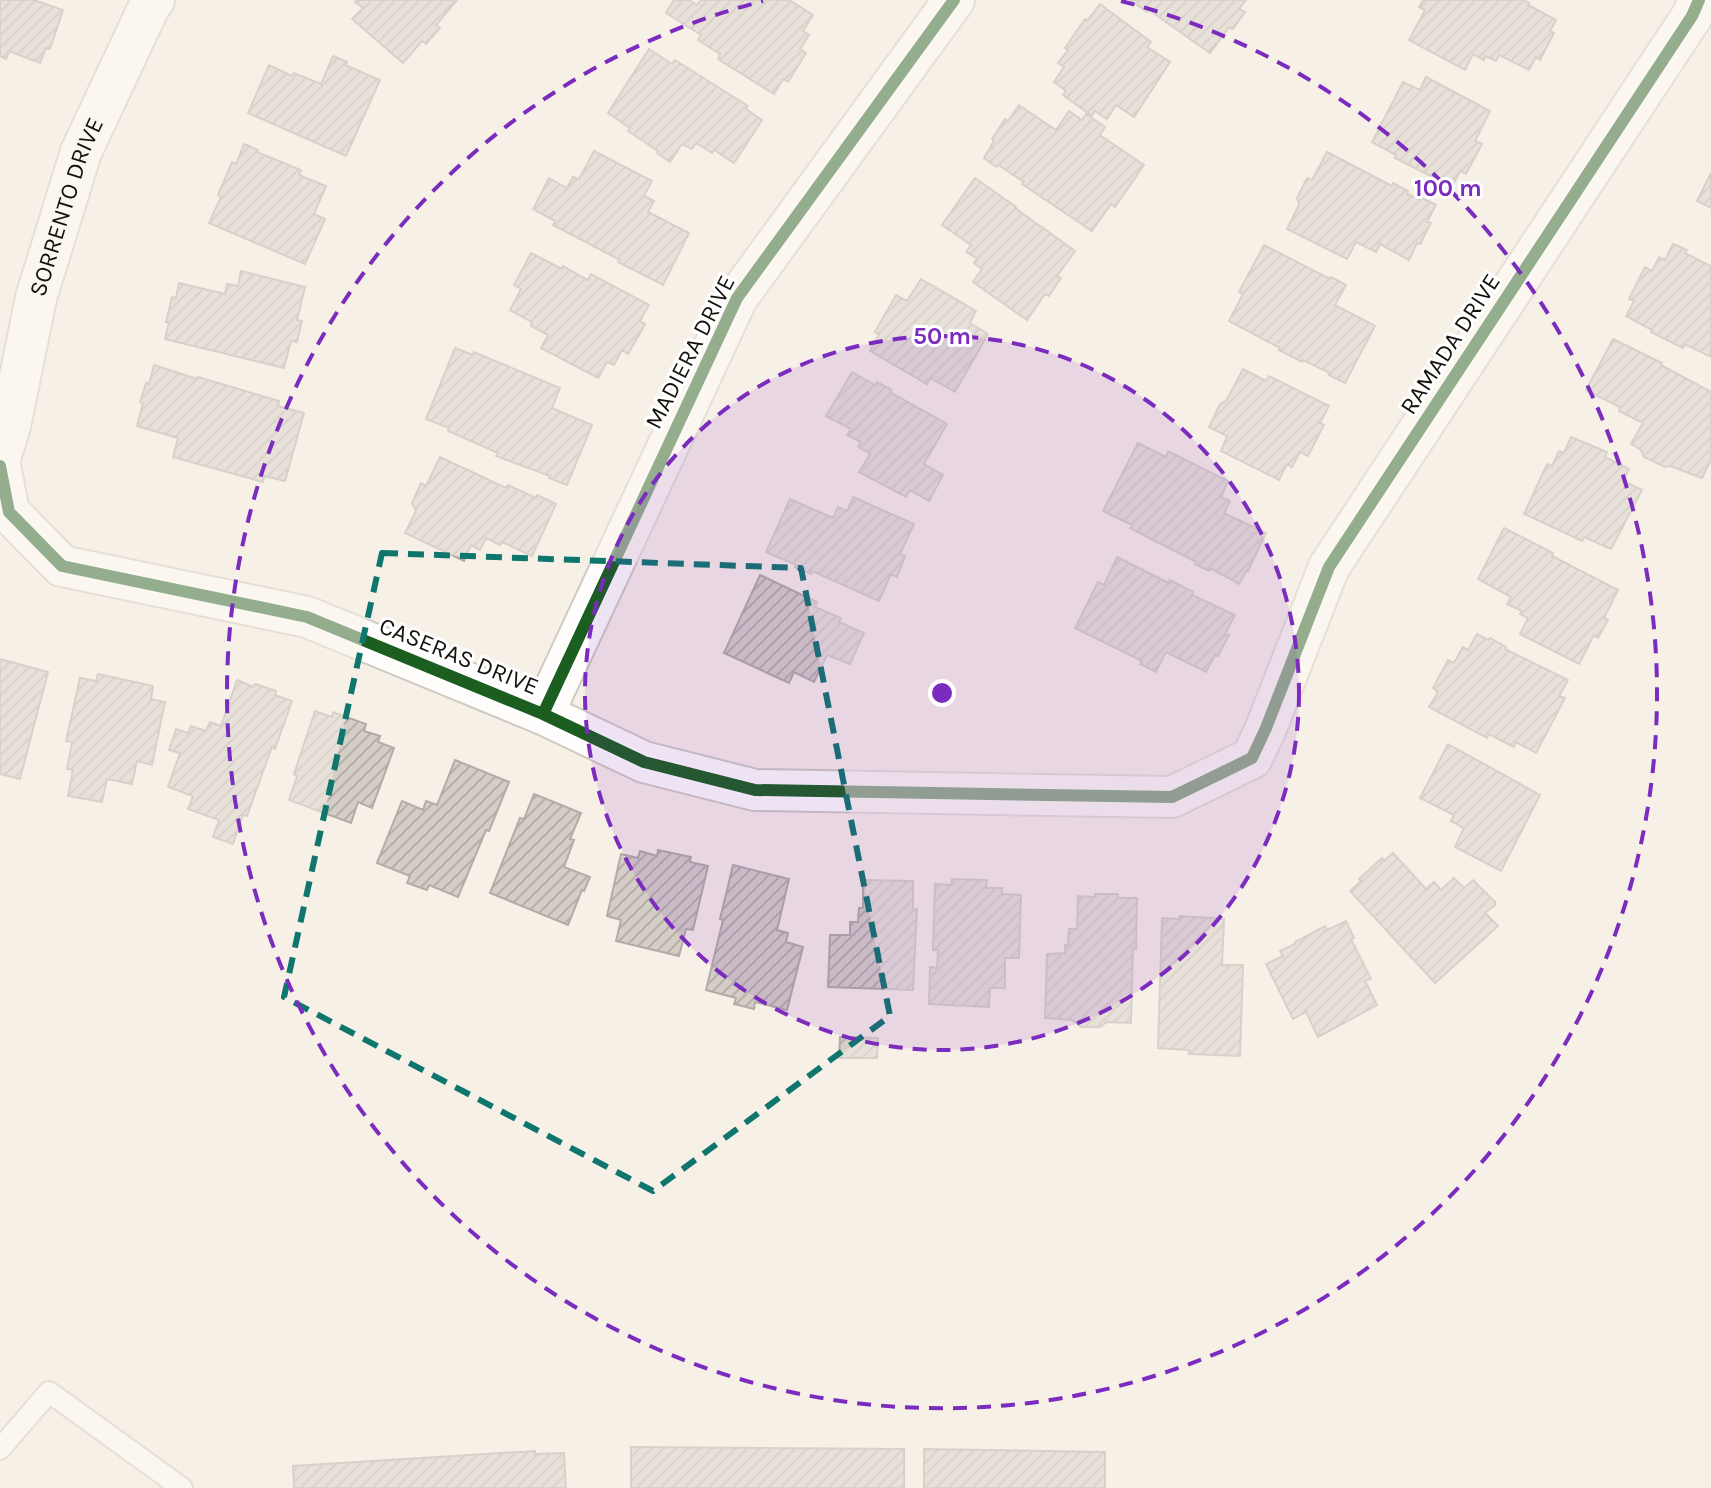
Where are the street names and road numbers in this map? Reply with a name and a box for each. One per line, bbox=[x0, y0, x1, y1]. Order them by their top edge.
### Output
street label: SORRENTO DRIVE bbox=[23, 113, 109, 300]
street label: RAMADA DRIVE bbox=[1394, 268, 1506, 420]
street label: MADIERA DRIVE bbox=[639, 271, 741, 433]
street label: CASERAS DRIVE bbox=[375, 611, 543, 701]

